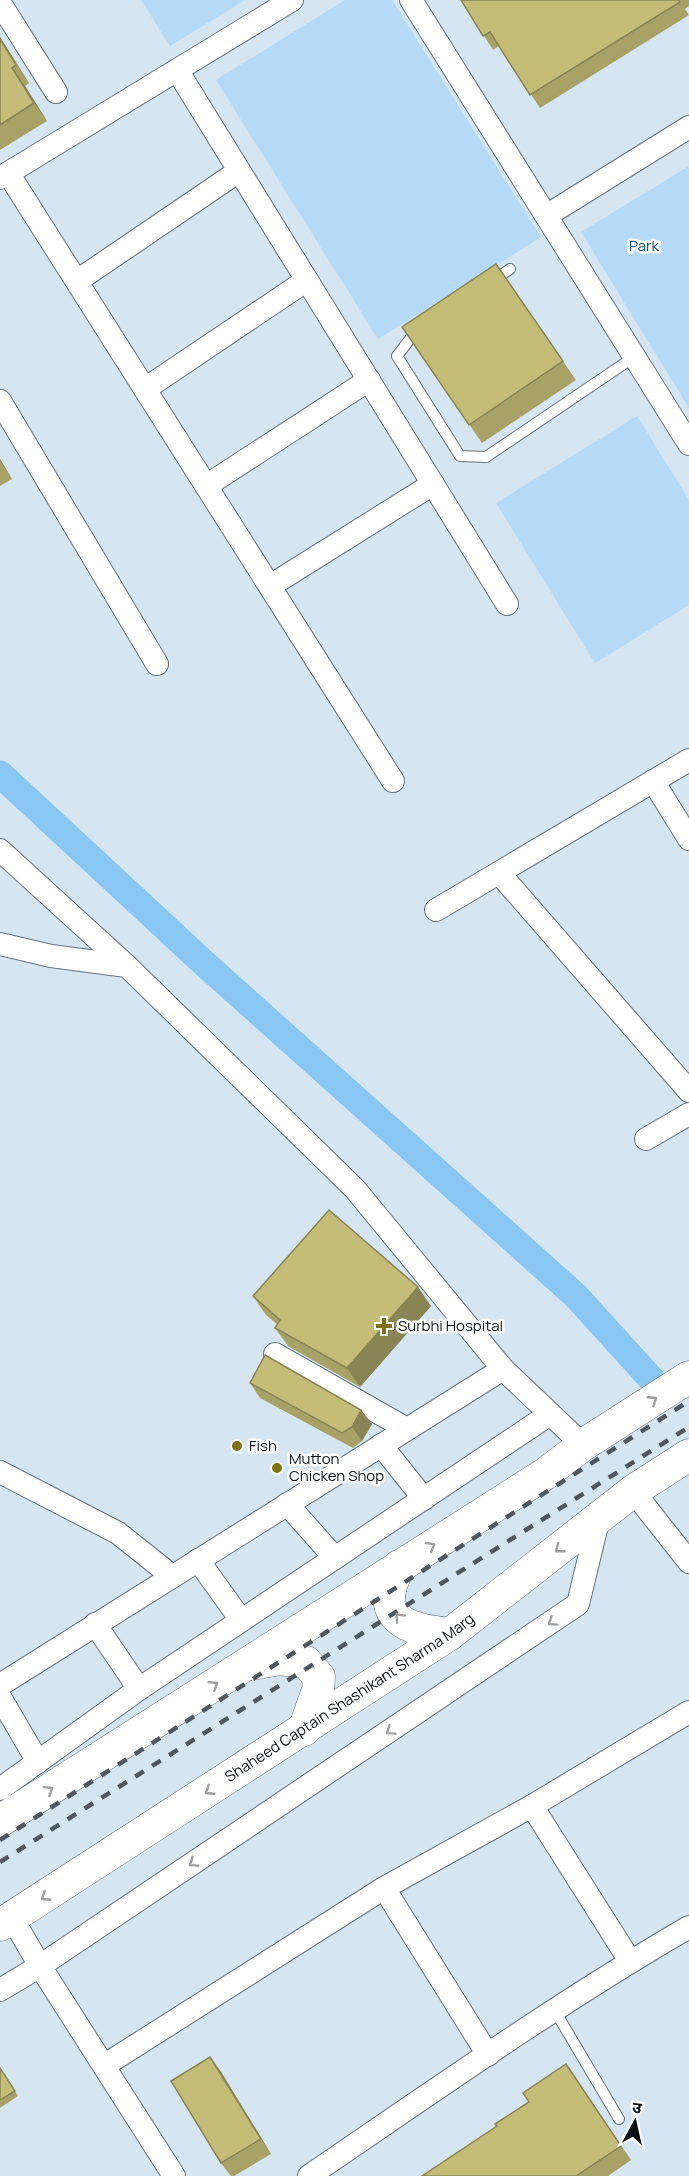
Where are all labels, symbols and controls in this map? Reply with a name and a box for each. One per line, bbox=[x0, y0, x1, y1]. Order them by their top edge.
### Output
park label: Park bbox=[629, 235, 660, 256]
place label: Surbhi Hospital bbox=[398, 1315, 503, 1336]
marker: Surbhi Hospital bbox=[375, 1317, 393, 1335]
one-way arrow bbox=[647, 1396, 657, 1408]
place label: Fish bbox=[249, 1435, 277, 1456]
marker: Fish bbox=[230, 1439, 244, 1453]
place label: Mutton Chicken Shop bbox=[289, 1448, 384, 1486]
marker: Mutton Chicken Shop bbox=[270, 1461, 284, 1475]
one-way arrow bbox=[555, 1541, 566, 1552]
one-way arrow bbox=[425, 1542, 435, 1554]
street label: Shaheed Captain Shashikant Sharma Marg bbox=[221, 1608, 478, 1787]
one-way arrow bbox=[396, 1613, 407, 1624]
one-way arrow bbox=[547, 1615, 558, 1626]
one-way arrow bbox=[208, 1681, 218, 1693]
one-way arrow bbox=[386, 1724, 397, 1735]
one-way arrow bbox=[205, 1784, 216, 1795]
one-way arrow bbox=[43, 1785, 53, 1797]
one-way arrow bbox=[189, 1856, 200, 1867]
one-way arrow bbox=[41, 1889, 51, 1901]
north arrow bbox=[605, 2092, 665, 2152]
text: उ bbox=[631, 2096, 644, 2119]

